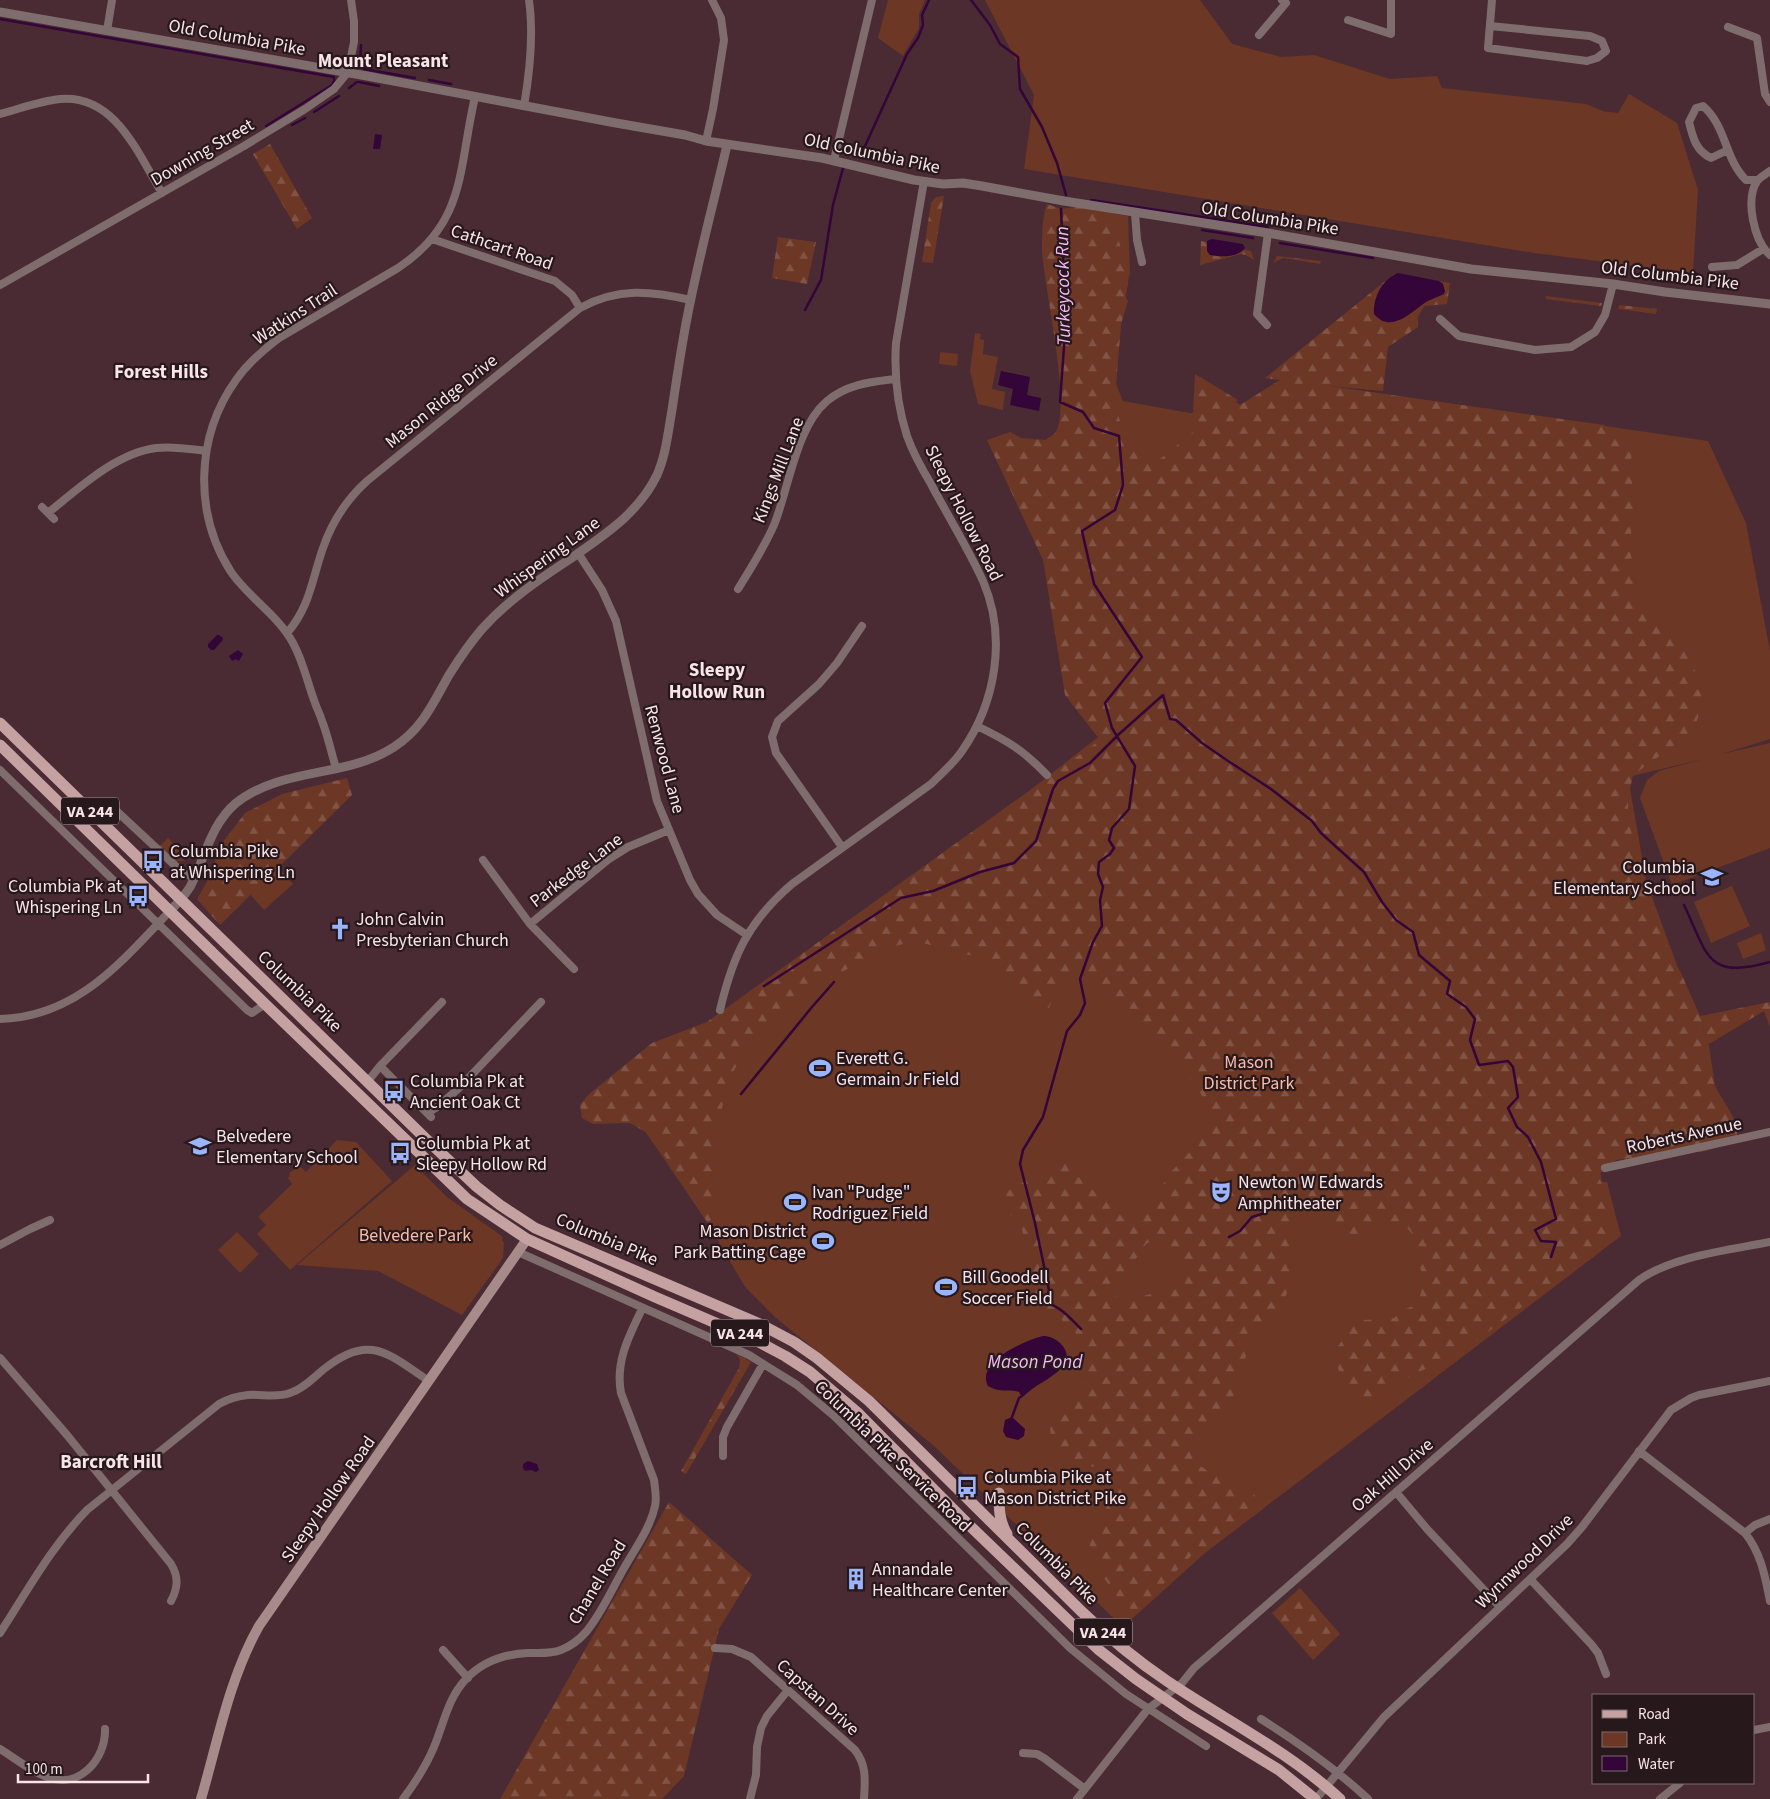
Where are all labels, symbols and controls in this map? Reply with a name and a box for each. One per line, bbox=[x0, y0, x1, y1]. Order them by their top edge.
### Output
street label: Old Columbia Pike bbox=[166, 13, 307, 62]
district label: Mount Pleasant bbox=[318, 48, 448, 75]
street label: Downing Street bbox=[146, 113, 259, 192]
street label: Old Columbia Pike bbox=[801, 127, 942, 180]
street label: Old Columbia Pike bbox=[1199, 195, 1340, 242]
street label: Cathcart Road bbox=[447, 218, 556, 277]
water label: Turkeycock Run bbox=[1049, 226, 1078, 346]
street label: Old Columbia Pike bbox=[1600, 255, 1740, 296]
street label: Watkins Trail bbox=[248, 278, 342, 351]
street label: Mason Ridge Drive bbox=[380, 348, 503, 455]
district label: Forest Hills bbox=[114, 359, 208, 386]
street label: Kings Mill Lane bbox=[747, 413, 810, 527]
street label: Sleepy Hollow Road bbox=[918, 441, 1009, 586]
street label: Whispering Lane bbox=[490, 511, 605, 604]
district label: Sleepy Hollow Run bbox=[669, 657, 765, 706]
street label: Renwood Lane bbox=[638, 702, 691, 816]
road number: VA 244 bbox=[61, 798, 119, 824]
street label: Parkedge Lane bbox=[525, 827, 628, 914]
place label: Columbia Pike at Whispering Ln bbox=[170, 839, 295, 885]
bus stop icon: Columbia Pike at Whispering Ln bbox=[140, 848, 166, 874]
place label: Columbia Elementary School bbox=[1553, 855, 1695, 901]
school or university icon: Columbia Elementary School bbox=[1699, 864, 1725, 890]
place label: Columbia Pk at Whispering Ln bbox=[8, 874, 122, 920]
bus stop icon: Columbia Pk at Whispering Ln bbox=[125, 883, 151, 909]
place label: John Calvin Presbyterian Church bbox=[356, 907, 509, 953]
church icon: John Calvin Presbyterian Church bbox=[327, 916, 353, 942]
street label: Columbia Pike bbox=[252, 945, 347, 1038]
place label: Everett G. Germain Jr Field bbox=[836, 1046, 959, 1092]
park label: Mason District Park bbox=[1204, 1050, 1294, 1096]
sports icon: Everett G. Germain Jr Field bbox=[807, 1055, 833, 1081]
place label: Columbia Pk at Ancient Oak Ct bbox=[410, 1069, 524, 1115]
bus stop icon: Columbia Pk at Ancient Oak Ct bbox=[381, 1078, 407, 1104]
street label: Roberts Avenue bbox=[1624, 1111, 1744, 1160]
place label: Belvedere Elementary School bbox=[216, 1124, 358, 1170]
place label: Columbia Pk at Sleepy Hollow Rd bbox=[416, 1131, 547, 1177]
school or university icon: Belvedere Elementary School bbox=[187, 1133, 213, 1159]
bus stop icon: Columbia Pk at Sleepy Hollow Rd bbox=[387, 1140, 413, 1166]
place label: Newton W Edwards Amphitheater bbox=[1238, 1170, 1383, 1216]
theatre icon: Newton W Edwards Amphitheater bbox=[1208, 1179, 1234, 1205]
place label: Ivan "Pudge" Rodriguez Field bbox=[812, 1180, 928, 1226]
sports icon: Ivan "Pudge" Rodriguez Field bbox=[782, 1189, 808, 1215]
street label: Columbia Pike bbox=[552, 1207, 662, 1272]
place label: Mason District Park Batting Cage bbox=[673, 1219, 806, 1265]
park label: Belvedere Park bbox=[359, 1223, 471, 1248]
sports icon: Mason District Park Batting Cage bbox=[810, 1228, 836, 1254]
place label: Bill Goodell Soccer Field bbox=[962, 1265, 1053, 1311]
sports icon: Bill Goodell Soccer Field bbox=[933, 1274, 959, 1300]
road number: VA 244 bbox=[711, 1320, 769, 1346]
water label: Mason Pond bbox=[988, 1349, 1083, 1376]
street label: Columbia Pike Service Road bbox=[809, 1375, 977, 1538]
street label: Sleepy Hollow Road bbox=[275, 1431, 382, 1568]
street label: Oak Hill Drive bbox=[1346, 1433, 1439, 1518]
district label: Barcroft Hill bbox=[60, 1449, 162, 1476]
place label: Columbia Pike at Mason District Pike bbox=[984, 1465, 1126, 1511]
bus stop icon: Columbia Pike at Mason District Pike bbox=[954, 1474, 980, 1500]
street label: Wynnwood Drive bbox=[1470, 1508, 1579, 1615]
street label: Columbia Pike bbox=[1009, 1516, 1104, 1611]
street label: Chanel Road bbox=[562, 1535, 633, 1629]
place label: Annandale Healthcare Center bbox=[872, 1557, 1008, 1603]
building icon: Annandale Healthcare Center bbox=[843, 1566, 869, 1592]
road number: VA 244 bbox=[1074, 1618, 1132, 1645]
street label: Capstan Drive bbox=[771, 1653, 865, 1741]
legend bbox=[1592, 1694, 1755, 1784]
text: Road bbox=[1638, 1704, 1670, 1725]
text: Park bbox=[1638, 1729, 1667, 1750]
scale bar bbox=[18, 1752, 148, 1784]
text: Water bbox=[1638, 1754, 1675, 1775]
text: 100 m bbox=[25, 1759, 63, 1780]

